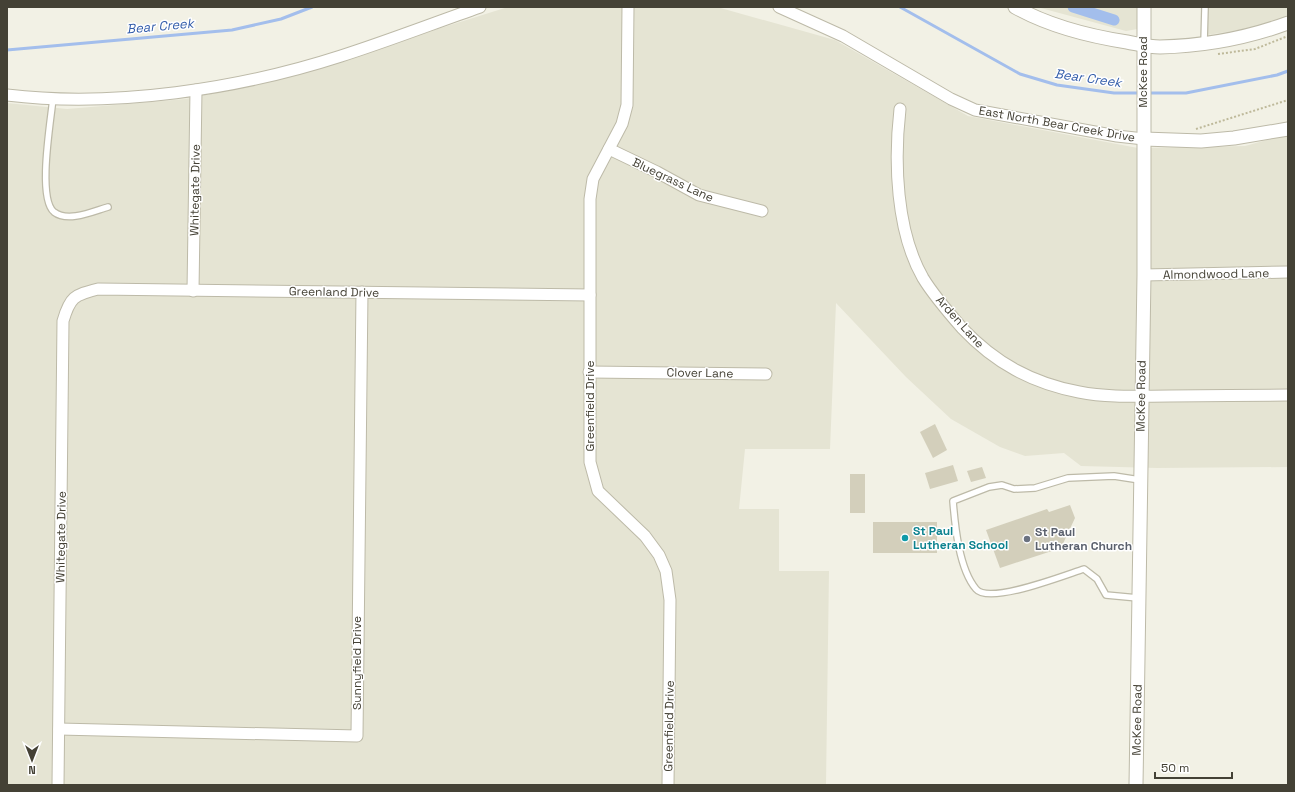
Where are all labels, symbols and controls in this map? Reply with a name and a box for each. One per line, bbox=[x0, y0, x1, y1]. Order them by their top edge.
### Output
water label: Bear Creek bbox=[126, 14, 196, 37]
street label: McKee Road bbox=[1135, 36, 1151, 108]
water label: Bear Creek bbox=[1053, 65, 1125, 91]
street label: East North Bear Creek Drive bbox=[978, 102, 1136, 146]
street label: Whitegate Drive bbox=[186, 144, 204, 236]
street label: Bluegrass Lane bbox=[630, 154, 716, 206]
street label: Almondwood Lane bbox=[1163, 265, 1269, 283]
street label: Greenland Drive bbox=[289, 283, 379, 301]
street label: Arden Lane bbox=[932, 292, 988, 352]
street label: Greenfield Drive bbox=[582, 360, 598, 452]
street label: McKee Road bbox=[1132, 360, 1150, 432]
street label: Clover Lane bbox=[667, 364, 733, 382]
street label: Whitegate Drive bbox=[52, 491, 70, 583]
place label: St Paul Lutheran School bbox=[913, 523, 1008, 553]
place label: St Paul Lutheran Church bbox=[1035, 524, 1132, 554]
marker: St Paul Lutheran School bbox=[900, 533, 910, 543]
marker: St Paul Lutheran Church bbox=[1022, 534, 1032, 544]
street label: Sunnyfield Drive bbox=[349, 616, 365, 710]
street label: Greenfield Drive bbox=[660, 680, 678, 772]
street label: McKee Road bbox=[1128, 684, 1146, 756]
north arrow bbox=[12, 740, 52, 780]
scale bar bbox=[1155, 754, 1232, 780]
text: 50 m bbox=[1161, 760, 1189, 776]
text: N bbox=[28, 763, 36, 777]

